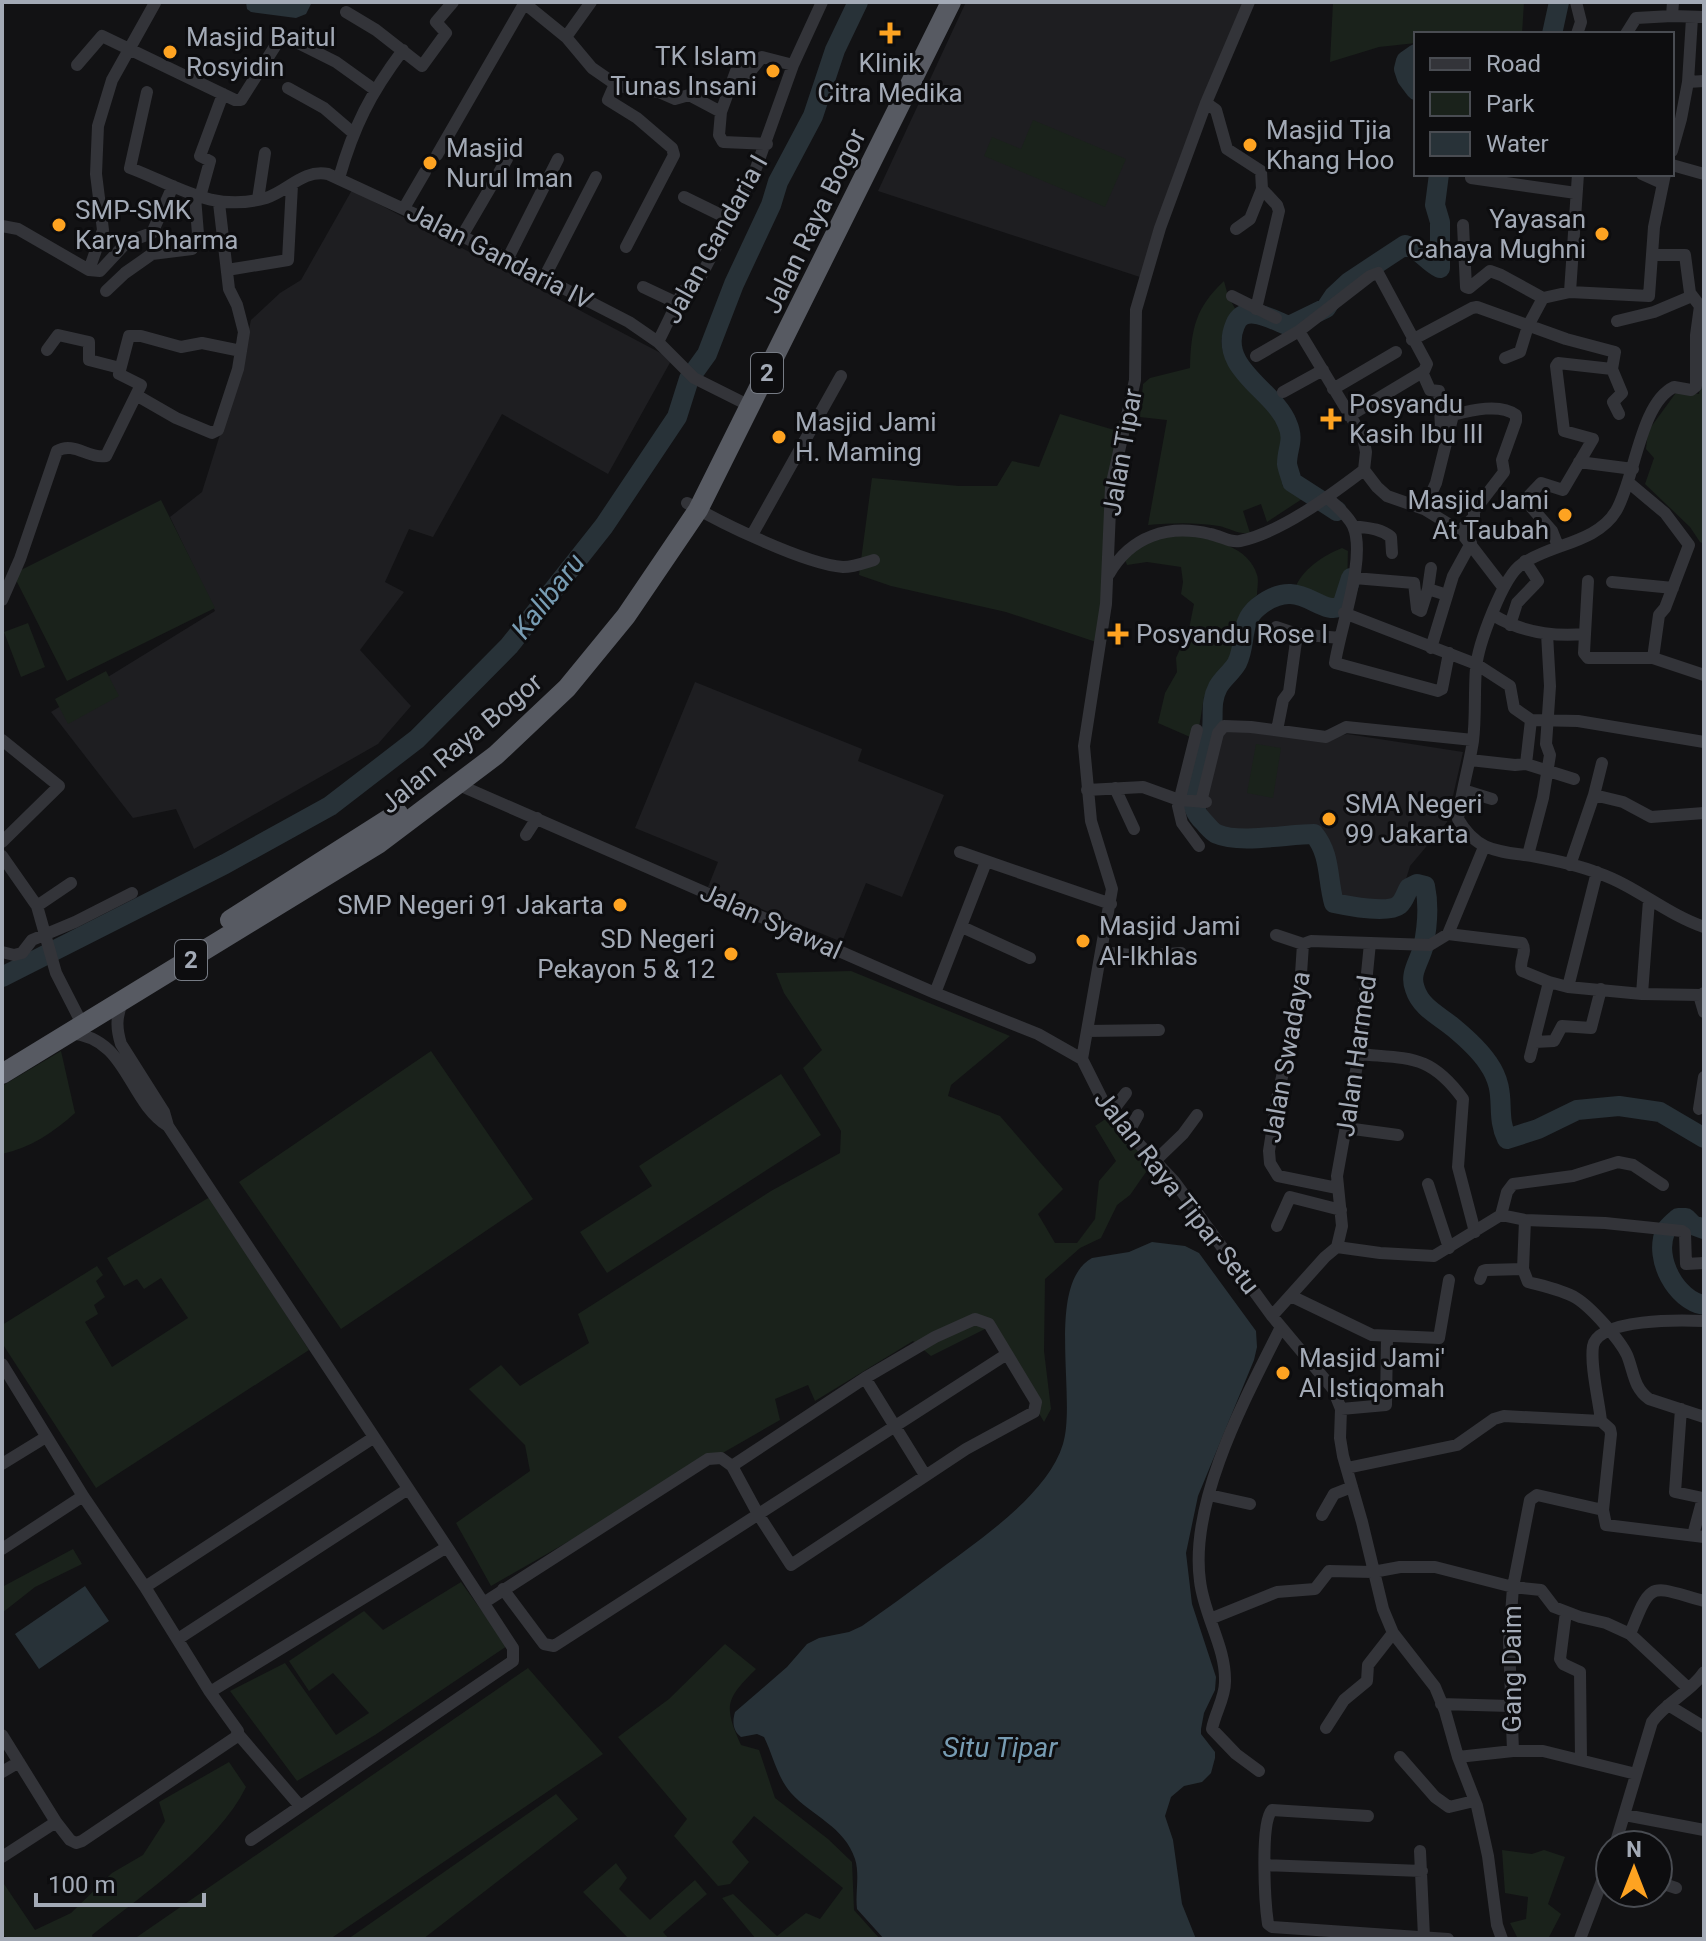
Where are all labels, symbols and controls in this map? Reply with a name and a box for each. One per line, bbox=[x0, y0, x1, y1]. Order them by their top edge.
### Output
place label: Masjid Baitul Rosyidin bbox=[186, 22, 336, 82]
marker: Klinik Citra Medika bbox=[879, 22, 901, 44]
legend bbox=[1414, 32, 1674, 176]
place label: TK Islam Tunas Insani bbox=[610, 41, 757, 101]
marker: Masjid Baitul Rosyidin bbox=[161, 43, 179, 61]
place label: Klinik Citra Medika bbox=[817, 48, 963, 108]
text: Road bbox=[1486, 50, 1541, 78]
marker: TK Islam Tunas Insani bbox=[764, 62, 782, 80]
text: Park bbox=[1486, 90, 1535, 118]
place label: Masjid Tjia Khang Hoo bbox=[1266, 115, 1394, 175]
street label: Jalan Raya Bogor bbox=[756, 124, 872, 318]
text: Water bbox=[1486, 130, 1549, 158]
place label: Masjid Nurul Iman bbox=[446, 133, 573, 193]
marker: Masjid Tjia Khang Hoo bbox=[1241, 136, 1259, 154]
street label: Jalan Gandaria I bbox=[656, 150, 774, 328]
marker: Masjid Nurul Iman bbox=[421, 154, 439, 172]
place label: SMP-SMK Karya Dharma bbox=[75, 195, 238, 255]
street label: Jalan Gandaria IV bbox=[402, 196, 598, 316]
place label: Yayasan Cahaya Mughni bbox=[1407, 204, 1586, 264]
marker: SMP-SMK Karya Dharma bbox=[50, 216, 68, 234]
marker: Yayasan Cahaya Mughni bbox=[1593, 225, 1611, 243]
road number: 2 bbox=[751, 353, 783, 393]
street label: Jalan Tipar bbox=[1096, 386, 1148, 518]
place label: Posyandu Kasih Ibu III bbox=[1349, 389, 1484, 449]
place label: Masjid Jami H. Maming bbox=[795, 407, 937, 467]
marker: Posyandu Kasih Ibu III bbox=[1320, 408, 1342, 430]
marker: Masjid Jami H. Maming bbox=[770, 428, 788, 446]
place label: Masjid Jami At Taubah bbox=[1407, 485, 1549, 545]
marker: Masjid Jami At Taubah bbox=[1556, 506, 1574, 524]
water label: Kalibaru bbox=[504, 547, 592, 645]
place label: Posyandu Rose I bbox=[1136, 619, 1328, 649]
marker: Posyandu Rose I bbox=[1107, 623, 1129, 645]
street label: Jalan Raya Bogor bbox=[374, 667, 548, 819]
place label: SMA Negeri 99 Jakarta bbox=[1345, 789, 1483, 849]
marker: SMA Negeri 99 Jakarta bbox=[1320, 810, 1338, 828]
street label: Jalan Syawal bbox=[696, 876, 846, 966]
place label: SMP Negeri 91 Jakarta bbox=[337, 890, 604, 920]
marker: SMP Negeri 91 Jakarta bbox=[611, 896, 629, 914]
place label: Masjid Jami Al-Ikhlas bbox=[1099, 911, 1241, 971]
place label: SD Negeri Pekayon 5 & 12 bbox=[537, 924, 715, 984]
marker: Masjid Jami Al-Ikhlas bbox=[1074, 932, 1092, 950]
road number: 2 bbox=[175, 940, 207, 980]
marker: SD Negeri Pekayon 5 & 12 bbox=[722, 945, 740, 963]
street label: Jalan Swadaya bbox=[1256, 969, 1316, 1145]
street label: Jalan Harmed bbox=[1330, 973, 1382, 1139]
street label: Jalan Raya Tipar Setu bbox=[1088, 1084, 1266, 1300]
place label: Masjid Jami' Al Istiqomah bbox=[1299, 1343, 1445, 1403]
marker: Masjid Jami' Al Istiqomah bbox=[1274, 1364, 1292, 1382]
street label: Gang Daim bbox=[1497, 1605, 1527, 1733]
water label: Situ Tipar bbox=[943, 1731, 1058, 1764]
north arrow bbox=[1594, 1829, 1674, 1909]
text: N bbox=[1626, 1837, 1642, 1862]
scale bar bbox=[36, 1857, 204, 1907]
text: 100 m bbox=[48, 1871, 115, 1899]

